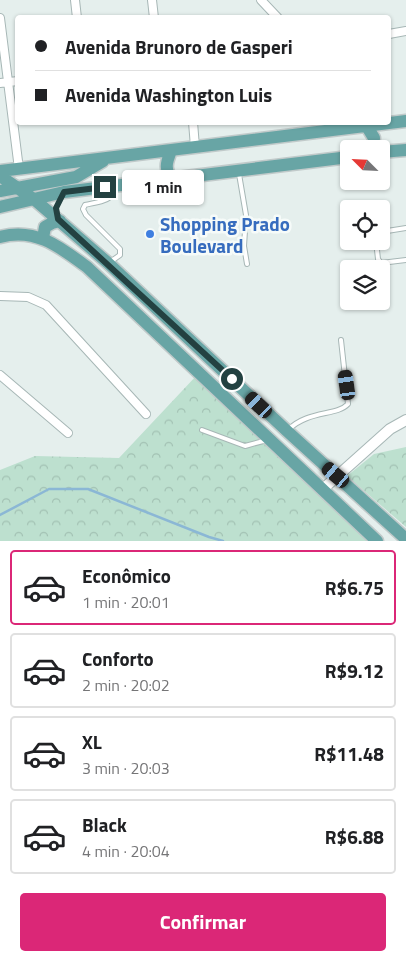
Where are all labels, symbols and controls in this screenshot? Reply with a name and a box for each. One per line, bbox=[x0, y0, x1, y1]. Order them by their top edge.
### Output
text: Avenida Brunoro de Gasperi bbox=[65, 32, 293, 61]
text: Avenida Washington Luis bbox=[65, 80, 272, 109]
north arrow bbox=[340, 140, 390, 190]
map controls bbox=[340, 140, 390, 310]
callout: 1 min bbox=[122, 170, 205, 204]
text: 1 min bbox=[144, 175, 182, 199]
route end bbox=[94, 176, 116, 198]
button: locate bbox=[340, 200, 390, 250]
place label: Shopping Prado Boulevard bbox=[160, 209, 290, 260]
marker: Shopping Prado Boulevard bbox=[144, 228, 156, 240]
button: layers bbox=[340, 260, 390, 310]
route start bbox=[221, 368, 243, 390]
car bbox=[337, 369, 356, 401]
car bbox=[242, 389, 275, 421]
car bbox=[319, 460, 352, 490]
text: Econômico bbox=[82, 561, 171, 590]
icon: car bbox=[22, 565, 67, 610]
text: R$6.75 bbox=[325, 573, 384, 602]
text: 1 min · 20:01 bbox=[82, 590, 170, 614]
text: Conforto bbox=[82, 644, 154, 673]
icon: car bbox=[22, 648, 67, 693]
text: R$9.12 bbox=[325, 656, 384, 685]
text: 2 min · 20:02 bbox=[82, 673, 170, 697]
text: XL bbox=[82, 727, 102, 756]
icon: car bbox=[22, 731, 67, 776]
text: R$11.48 bbox=[314, 739, 384, 768]
text: 3 min · 20:03 bbox=[82, 756, 170, 780]
text: Black bbox=[82, 810, 127, 839]
icon: car bbox=[22, 814, 67, 859]
text: R$6.88 bbox=[325, 822, 384, 851]
text: 4 min · 20:04 bbox=[82, 839, 170, 863]
button: Confirmar bbox=[20, 893, 386, 951]

